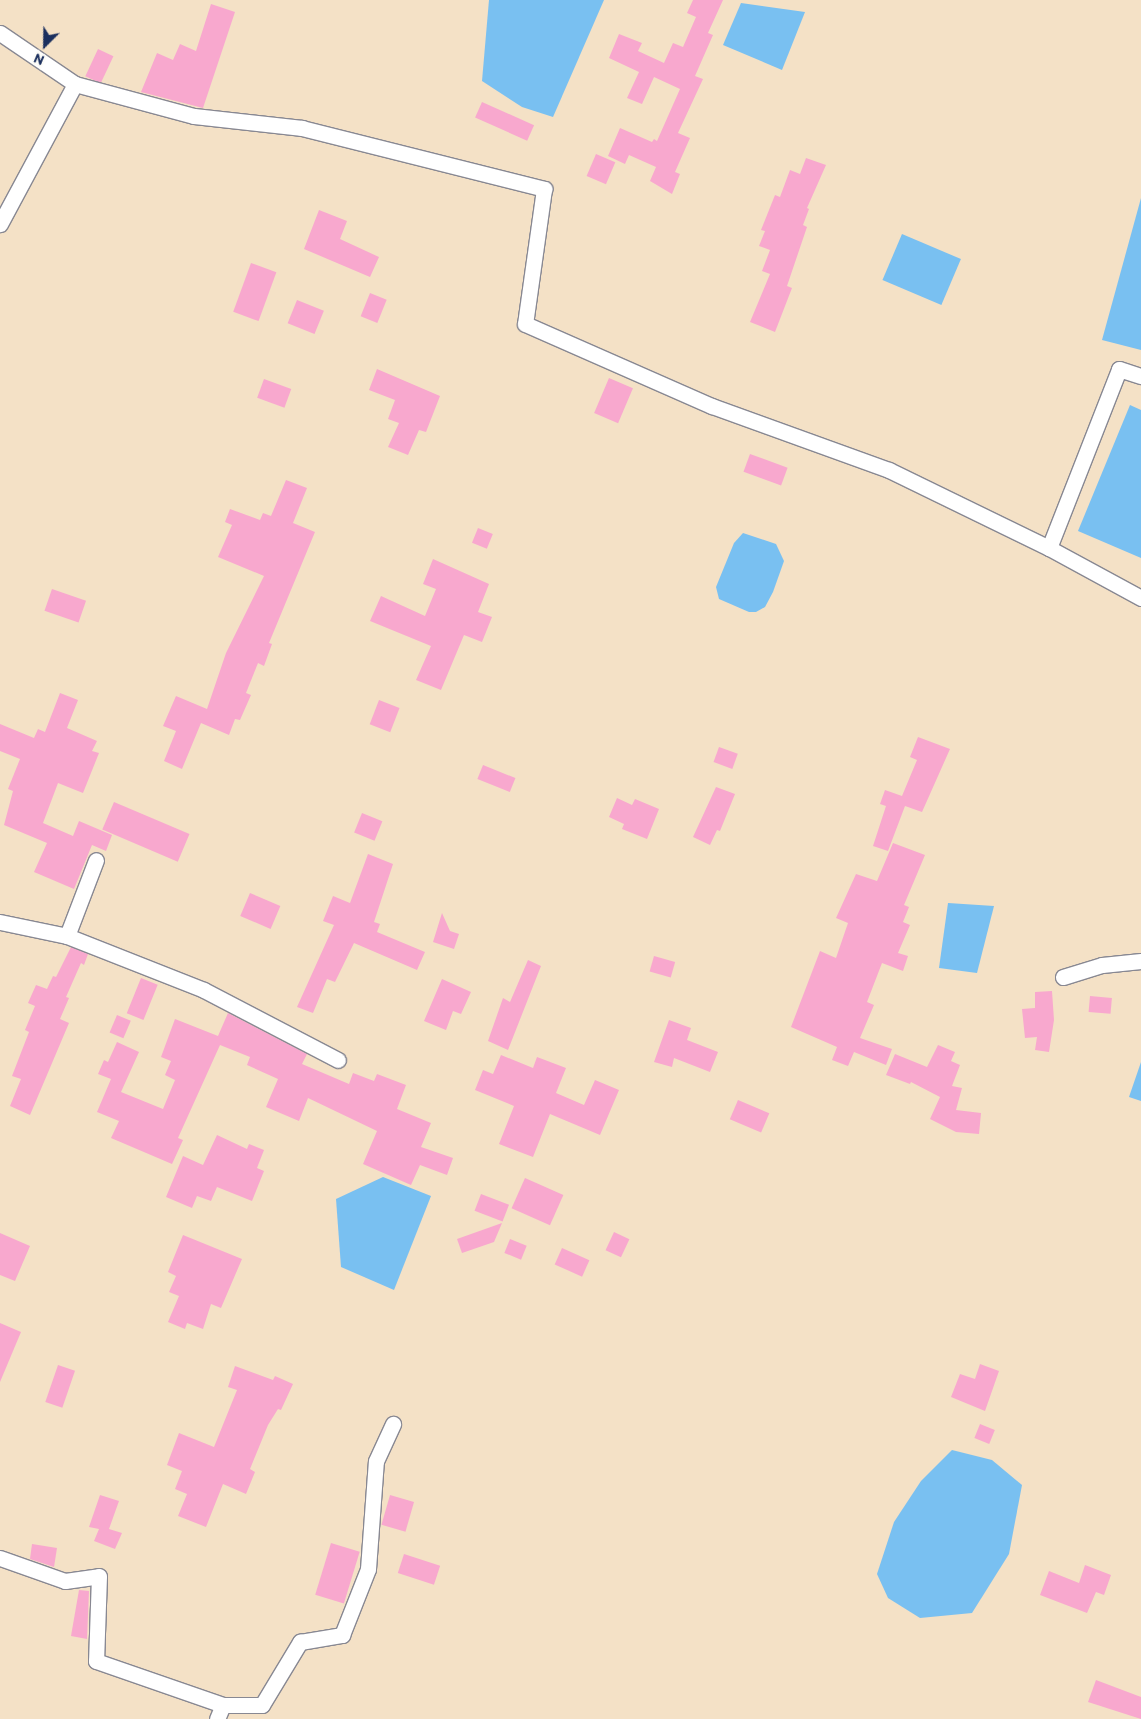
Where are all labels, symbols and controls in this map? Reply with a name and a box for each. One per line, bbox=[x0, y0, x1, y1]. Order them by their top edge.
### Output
north arrow bbox=[20, 20, 70, 70]
text: N bbox=[31, 50, 47, 69]

